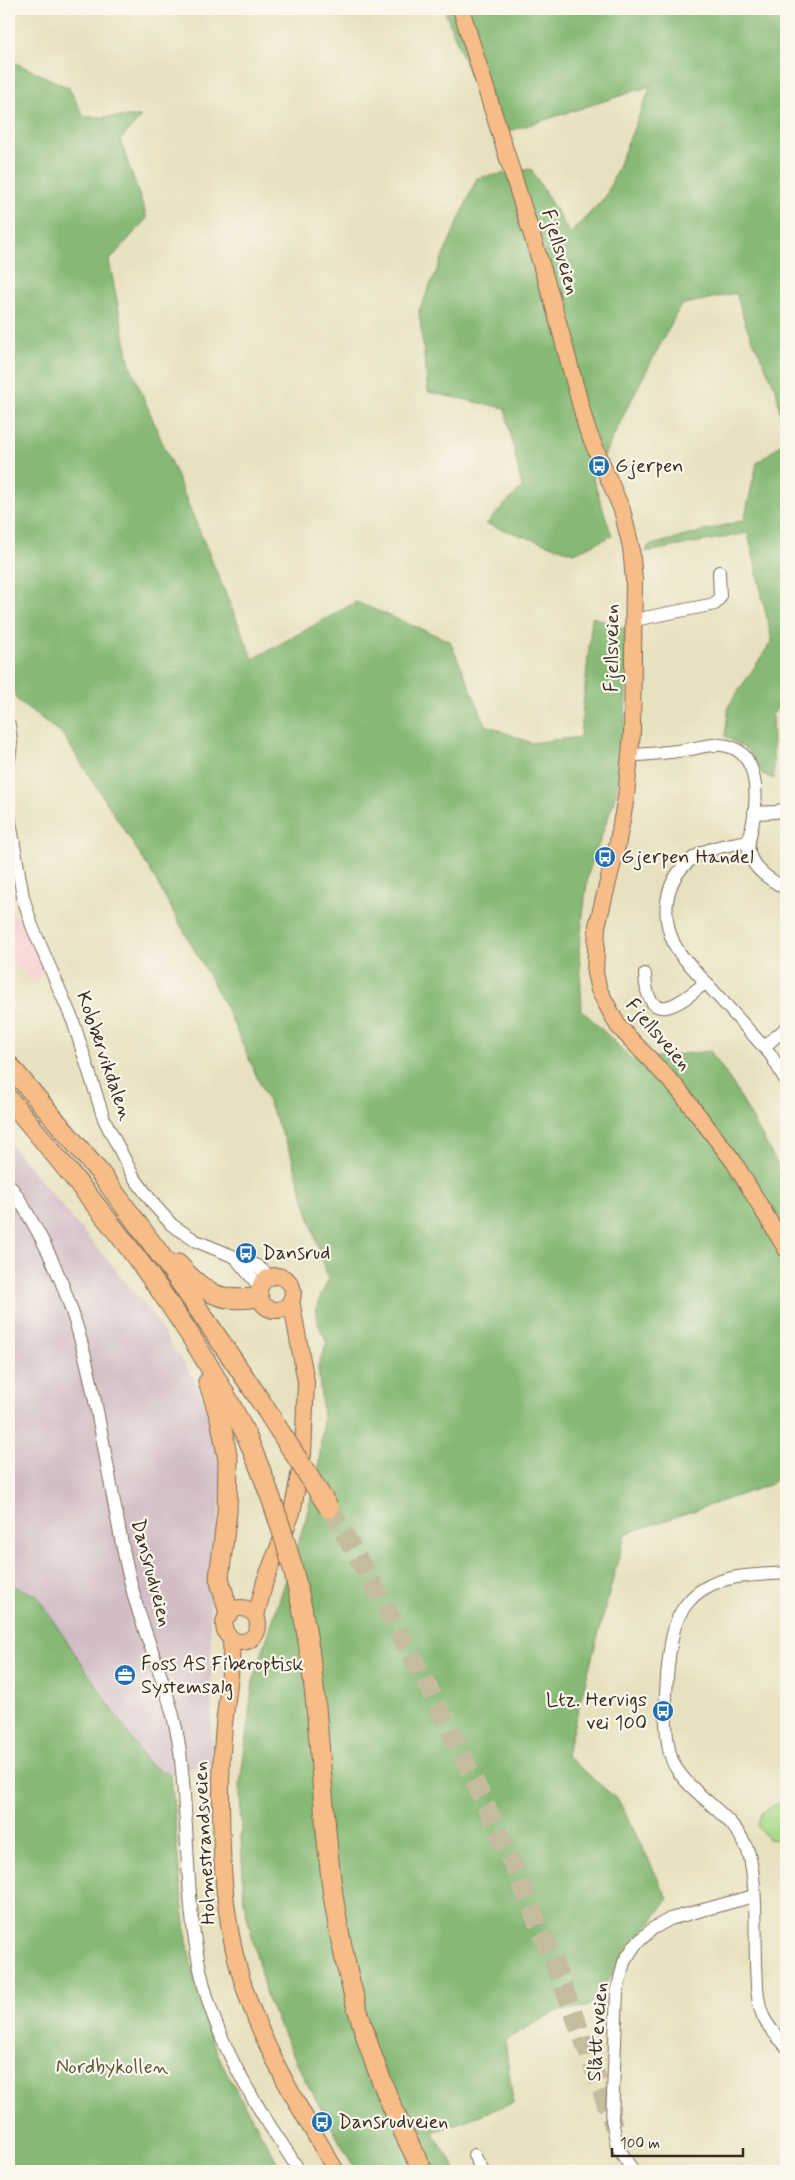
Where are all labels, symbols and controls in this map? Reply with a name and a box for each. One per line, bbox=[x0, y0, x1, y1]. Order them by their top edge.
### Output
street label: Fjellsveien bbox=[534, 206, 586, 298]
place label: Gjerpen bbox=[615, 453, 684, 480]
bus stop icon: Gjerpen bbox=[587, 454, 611, 478]
street label: Fjellsveien bbox=[599, 604, 626, 692]
place label: Gjerpen Handel bbox=[621, 844, 754, 871]
bus stop icon: Gjerpen Handel bbox=[593, 845, 617, 869]
street label: Kobbervikdalen bbox=[69, 988, 139, 1124]
street label: Fjellsveien bbox=[619, 993, 697, 1077]
place label: Dansrud bbox=[262, 1240, 330, 1267]
bus stop icon: Dansrud bbox=[234, 1241, 258, 1265]
street label: Dansrudveien bbox=[124, 1516, 178, 1630]
place label: Foss AS Fiberoptisk Systemsalg bbox=[141, 1651, 304, 1701]
office icon: Foss AS Fiberoptisk Systemsalg bbox=[113, 1663, 137, 1687]
place label: Ltz. Hervigs vei 100 bbox=[546, 1687, 647, 1737]
bus stop icon: Ltz. Hervigs vei 100 bbox=[651, 1699, 675, 1723]
street label: Holmestrandsveien bbox=[187, 1761, 223, 1925]
street label: Slåtteveien bbox=[581, 1981, 615, 2083]
park label: Nordbykollen bbox=[56, 2054, 169, 2081]
place label: Dansrudveien bbox=[338, 2109, 448, 2136]
bus stop icon: Dansrudveien bbox=[310, 2110, 334, 2134]
scale bar bbox=[612, 2125, 744, 2157]
text: 100 m bbox=[620, 2134, 660, 2154]

